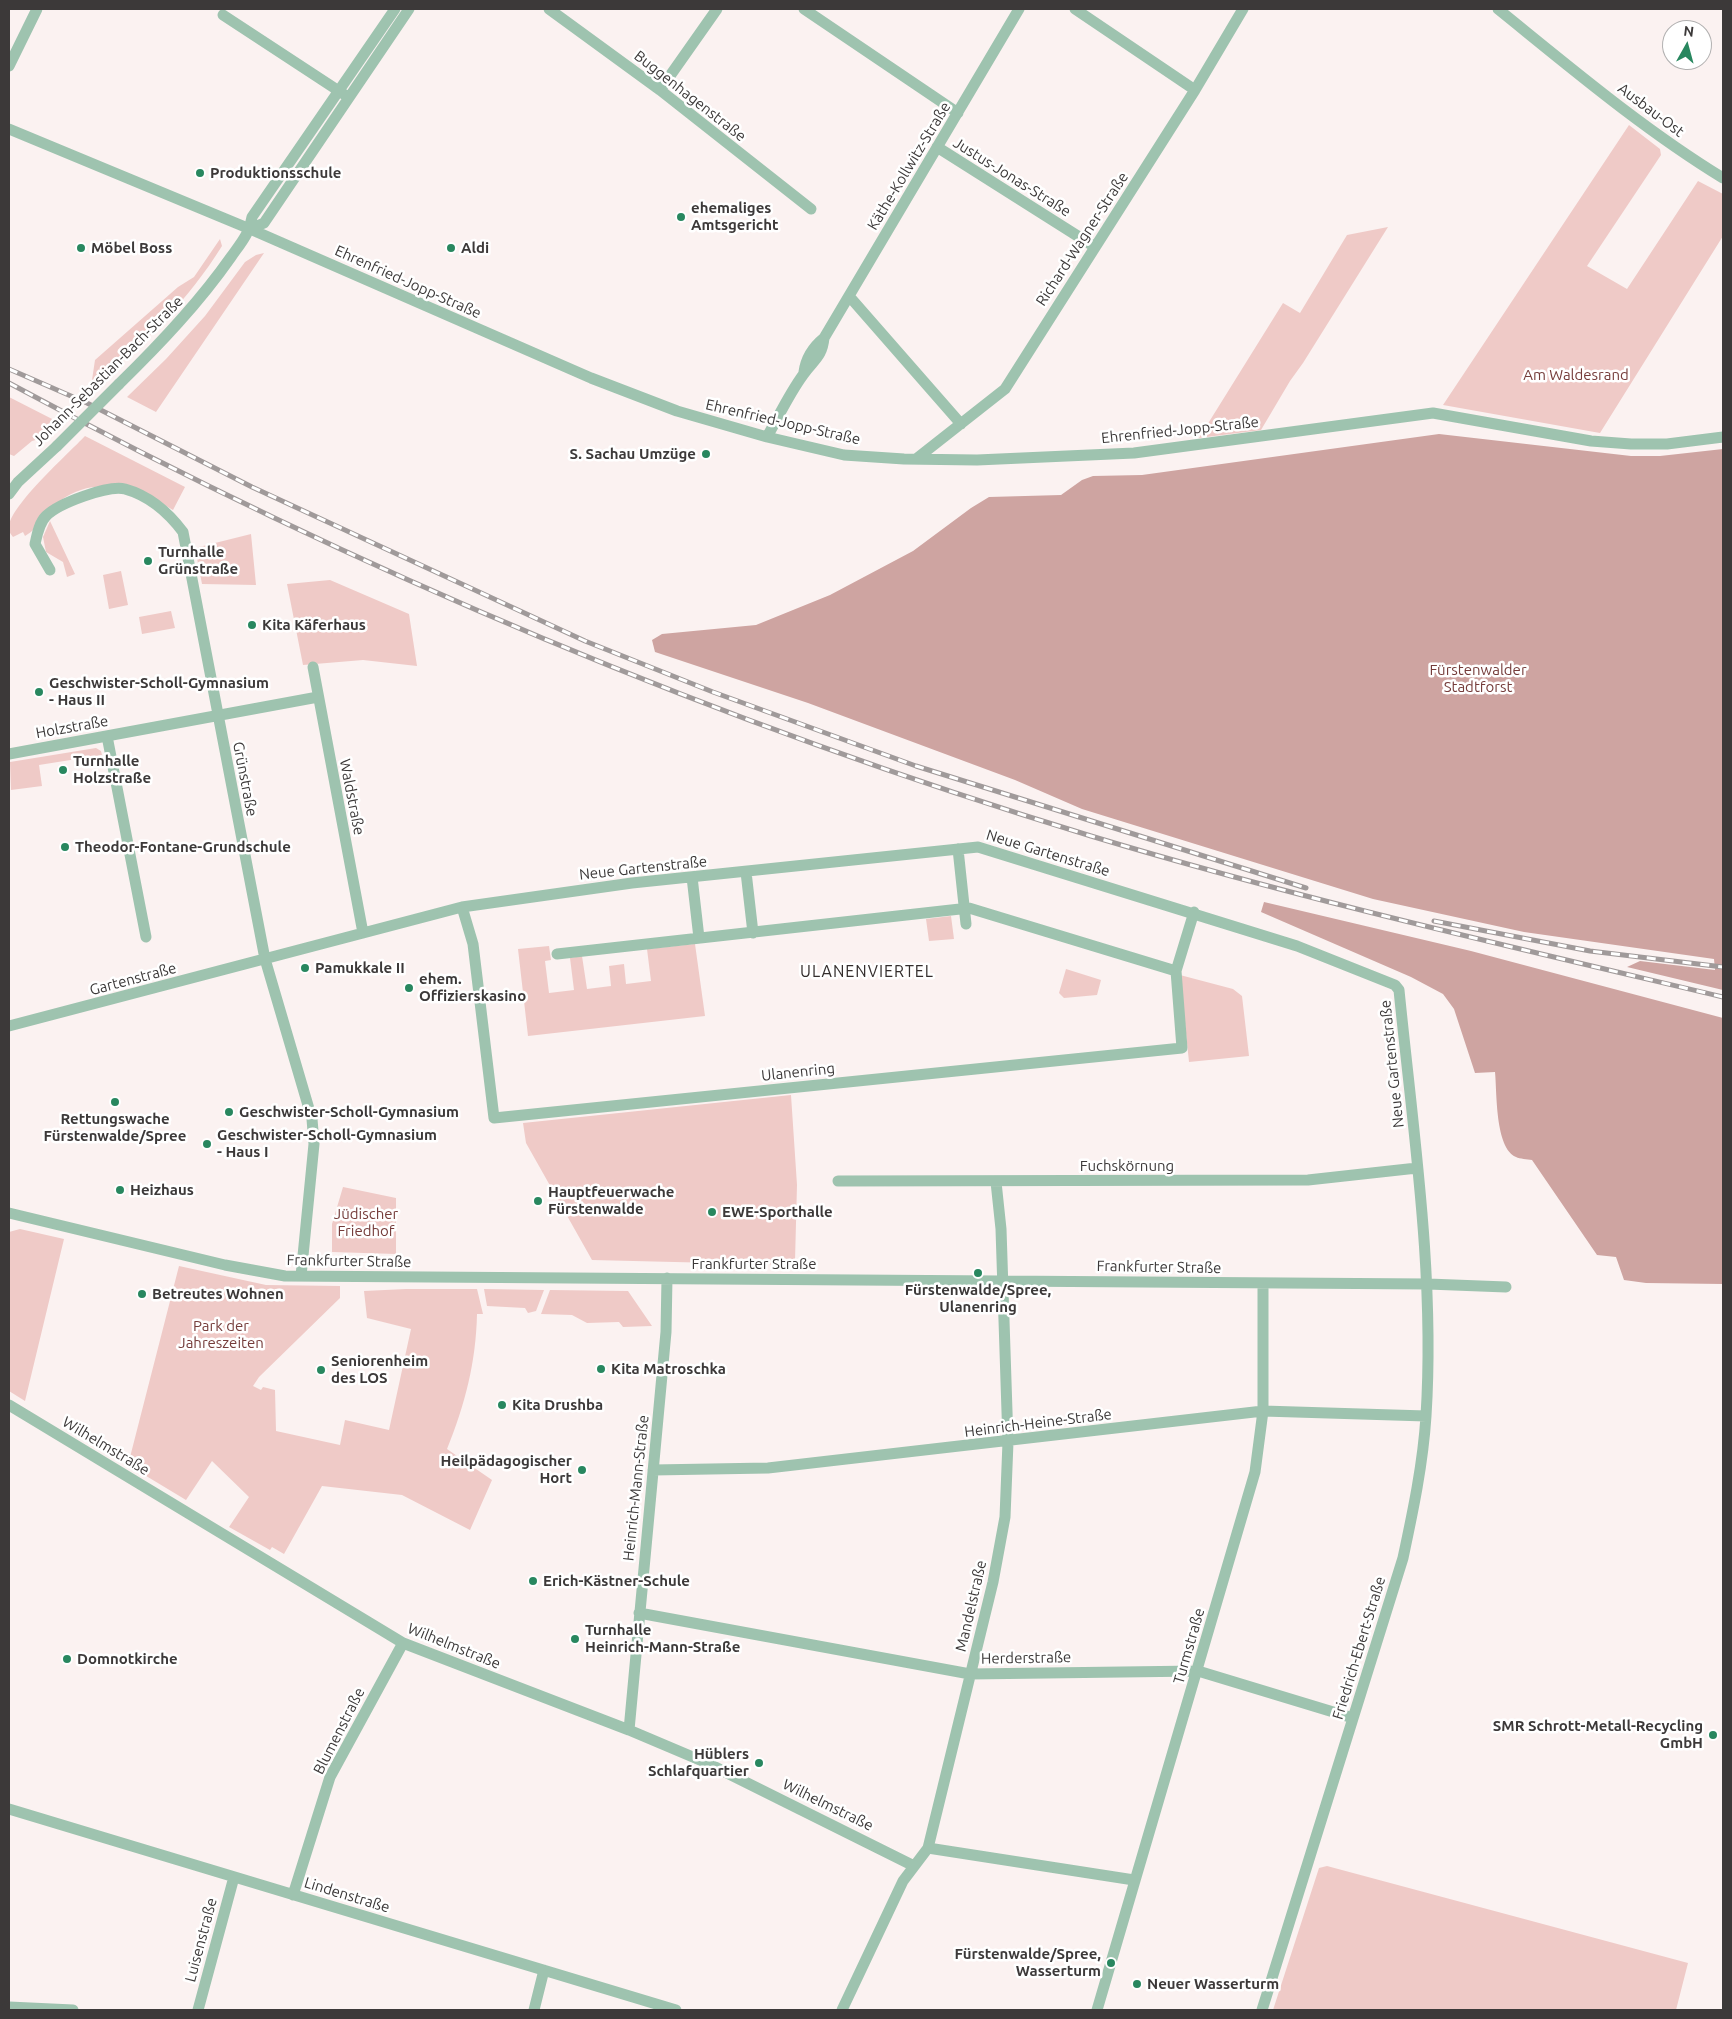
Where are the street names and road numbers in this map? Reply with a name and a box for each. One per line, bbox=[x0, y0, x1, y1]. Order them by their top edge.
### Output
street label: Buggenhagenstraße bbox=[630, 47, 750, 145]
street label: Ausbau-Ost bbox=[1614, 79, 1688, 141]
street label: Käthe-Kollwitz-Straße bbox=[864, 99, 954, 233]
street label: Justus-Jonas-Straße bbox=[950, 134, 1074, 220]
street label: Richard-Wagner-Straße bbox=[1032, 169, 1132, 309]
street label: Ehrenfried-Jopp-Straße bbox=[332, 242, 484, 322]
street label: Johann-Sebastian-Bach-Straße bbox=[29, 292, 187, 450]
street label: Ehrenfried-Jopp-Straße bbox=[704, 395, 862, 449]
street label: Ehrenfried-Jopp-Straße bbox=[1100, 413, 1260, 447]
street label: Holzstraße bbox=[34, 712, 110, 742]
street label: Grünstraße bbox=[229, 740, 261, 818]
street label: Waldstraße bbox=[336, 757, 368, 837]
street label: Neue Gartenstraße bbox=[984, 826, 1112, 880]
street label: Neue Gartenstraße bbox=[578, 852, 708, 884]
street label: Gartenstraße bbox=[88, 959, 178, 999]
street label: Neue Gartenstraße bbox=[1376, 999, 1408, 1129]
street label: Ulanenring bbox=[760, 1059, 836, 1085]
street label: Fuchskörnung bbox=[1080, 1157, 1174, 1175]
street label: Frankfurter Straße bbox=[286, 1251, 412, 1271]
street label: Frankfurter Straße bbox=[692, 1255, 816, 1273]
street label: Frankfurter Straße bbox=[1096, 1257, 1222, 1277]
street label: Heinrich-Heine-Straße bbox=[963, 1405, 1113, 1441]
street label: Wilhelmstraße bbox=[59, 1413, 153, 1479]
street label: Heinrich-Mann-Straße bbox=[619, 1414, 653, 1562]
street label: Mandelstraße bbox=[952, 1558, 990, 1654]
street label: Friedrich-Ebert-Straße bbox=[1329, 1574, 1389, 1722]
street label: Turmstraße bbox=[1170, 1606, 1208, 1686]
street label: Wilhelmstraße bbox=[405, 1619, 503, 1673]
street label: Herderstraße bbox=[981, 1648, 1071, 1668]
street label: Blumenstraße bbox=[309, 1685, 369, 1777]
street label: Wilhelmstraße bbox=[780, 1775, 876, 1835]
street label: Lindenstraße bbox=[302, 1873, 392, 1917]
street label: Luisenstraße bbox=[181, 1896, 221, 1984]

